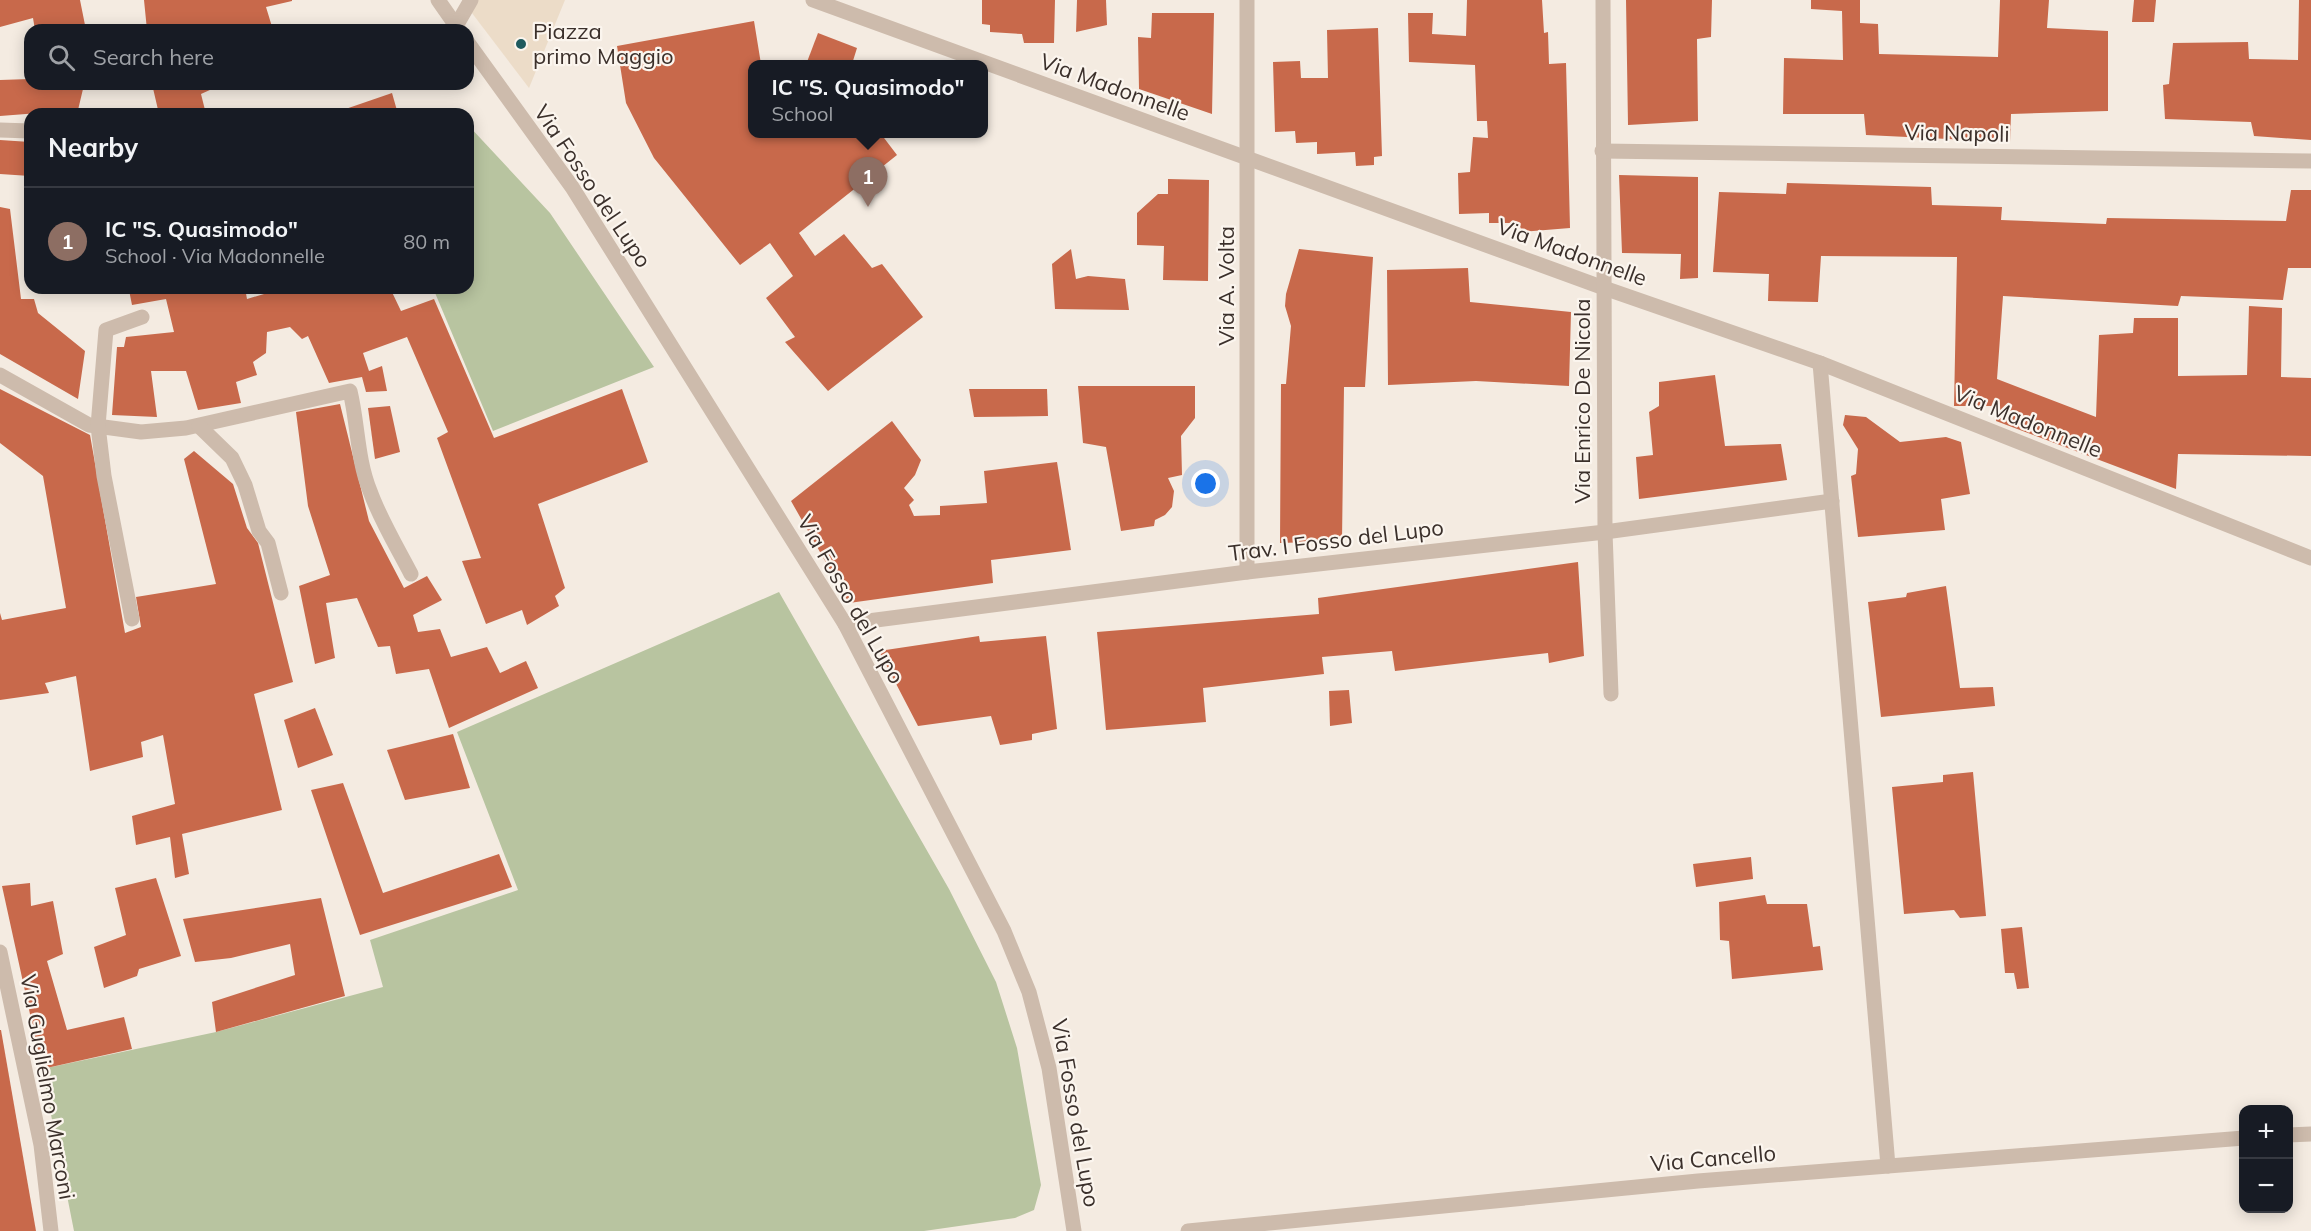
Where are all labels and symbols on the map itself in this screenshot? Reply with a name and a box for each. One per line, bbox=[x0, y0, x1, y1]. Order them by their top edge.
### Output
place label: Piazza primo Maggio bbox=[533, 17, 673, 70]
marker: Piazza primo Maggio bbox=[514, 37, 528, 51]
street label: Via Madonnelle bbox=[1036, 47, 1194, 127]
street label: Via Fosso del Lupo bbox=[528, 99, 658, 273]
street label: Via Napoli bbox=[1904, 118, 2010, 148]
pin: 1 bbox=[848, 158, 888, 207]
street label: Via Madonnelle bbox=[1493, 212, 1651, 292]
street label: Via A. Volta bbox=[1212, 226, 1240, 346]
street label: Via Enrico De Nicola bbox=[1568, 298, 1596, 504]
street label: Via Madonnelle bbox=[1950, 379, 2106, 463]
your location bbox=[1191, 469, 1220, 498]
street label: Via Fosso del Lupo bbox=[791, 509, 911, 689]
street label: Trav. I Fosso del Lupo bbox=[1227, 513, 1445, 567]
street label: Via Guglielmo Marconi bbox=[14, 972, 82, 1202]
street label: Via Fosso del Lupo bbox=[1046, 1017, 1106, 1209]
street label: Via Cancello bbox=[1649, 1139, 1777, 1177]

